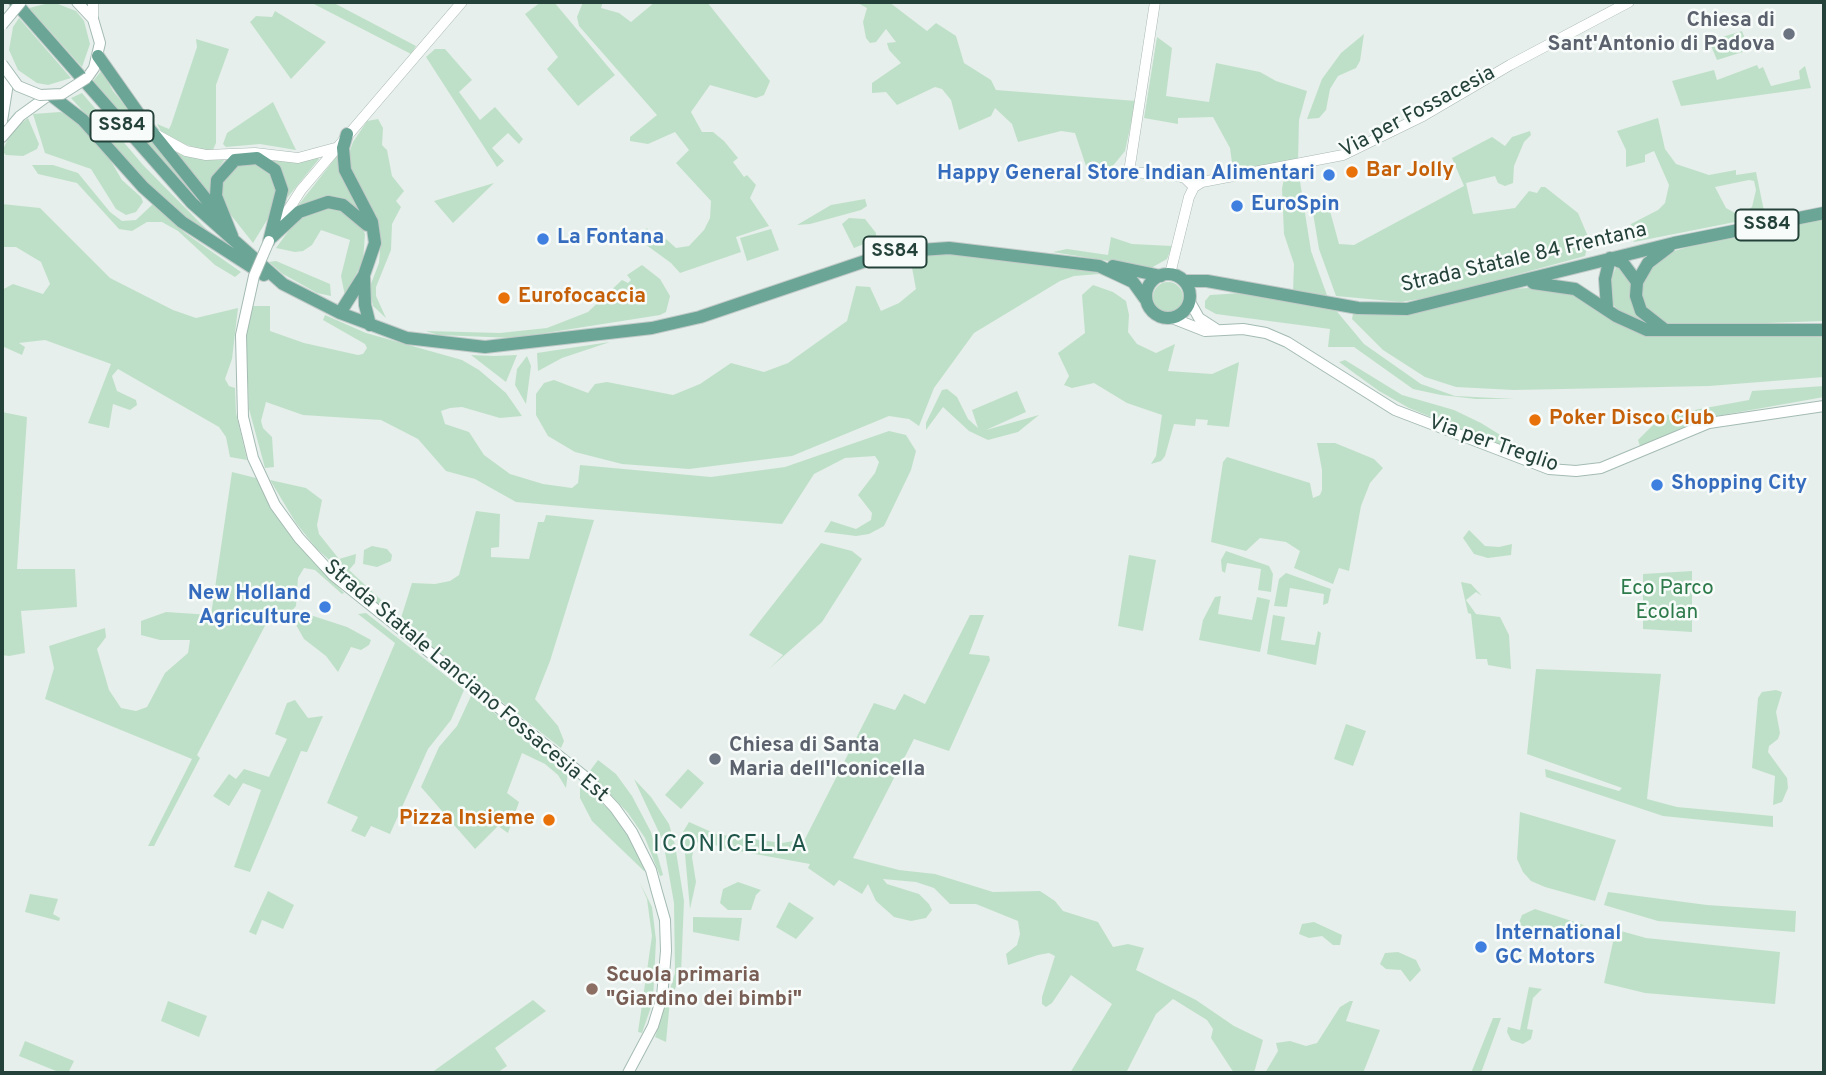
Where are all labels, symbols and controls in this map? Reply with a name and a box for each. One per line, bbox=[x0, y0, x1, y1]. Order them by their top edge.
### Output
place label: Chiesa di Sant'Antonio di Padova bbox=[1548, 9, 1775, 59]
marker: Chiesa di Sant'Antonio di Padova bbox=[1781, 26, 1797, 42]
street label: Via per Fossacesia bbox=[1336, 61, 1500, 165]
road number: SS84 bbox=[90, 110, 154, 142]
place label: Bar Jolly bbox=[1366, 159, 1454, 185]
place label: Happy General Store Indian Alimentari bbox=[937, 162, 1315, 188]
marker: Bar Jolly bbox=[1344, 164, 1360, 180]
marker: Happy General Store Indian Alimentari bbox=[1321, 167, 1337, 183]
place label: EuroSpin bbox=[1251, 193, 1340, 219]
marker: EuroSpin bbox=[1229, 198, 1245, 214]
road number: SS84 bbox=[1736, 210, 1798, 241]
street label: Strada Statale 84 Frentana bbox=[1399, 218, 1649, 300]
place label: La Fontana bbox=[557, 226, 664, 252]
marker: La Fontana bbox=[535, 231, 551, 247]
road number: SS84 bbox=[864, 236, 926, 268]
place label: Eurofocaccia bbox=[518, 285, 646, 311]
marker: Eurofocaccia bbox=[496, 290, 512, 306]
place label: Poker Disco Club bbox=[1549, 407, 1715, 433]
street label: Via per Treglio bbox=[1425, 411, 1561, 479]
marker: Poker Disco Club bbox=[1527, 412, 1543, 428]
place label: Shopping City bbox=[1671, 472, 1807, 498]
marker: Shopping City bbox=[1649, 477, 1665, 493]
street label: Strada Statale Lanciano Fossacesia Est bbox=[317, 555, 613, 809]
park label: Eco Parco Ecolan bbox=[1620, 577, 1714, 627]
place label: New Holland Agriculture bbox=[188, 582, 311, 632]
marker: New Holland Agriculture bbox=[317, 599, 333, 615]
place label: Chiesa di Santa Maria dell'Iconicella bbox=[729, 734, 925, 784]
marker: Chiesa di Santa Maria dell'Iconicella bbox=[707, 751, 723, 767]
place label: Pizza Insieme bbox=[399, 807, 535, 833]
marker: Pizza Insieme bbox=[541, 812, 557, 828]
district label: ICONICELLA bbox=[654, 832, 808, 860]
place label: International GC Motors bbox=[1495, 922, 1621, 972]
marker: International GC Motors bbox=[1473, 939, 1489, 955]
place label: Scuola primaria "Giardino dei bimbi" bbox=[606, 964, 802, 1014]
marker: Scuola primaria "Giardino dei bimbi" bbox=[584, 981, 600, 997]

